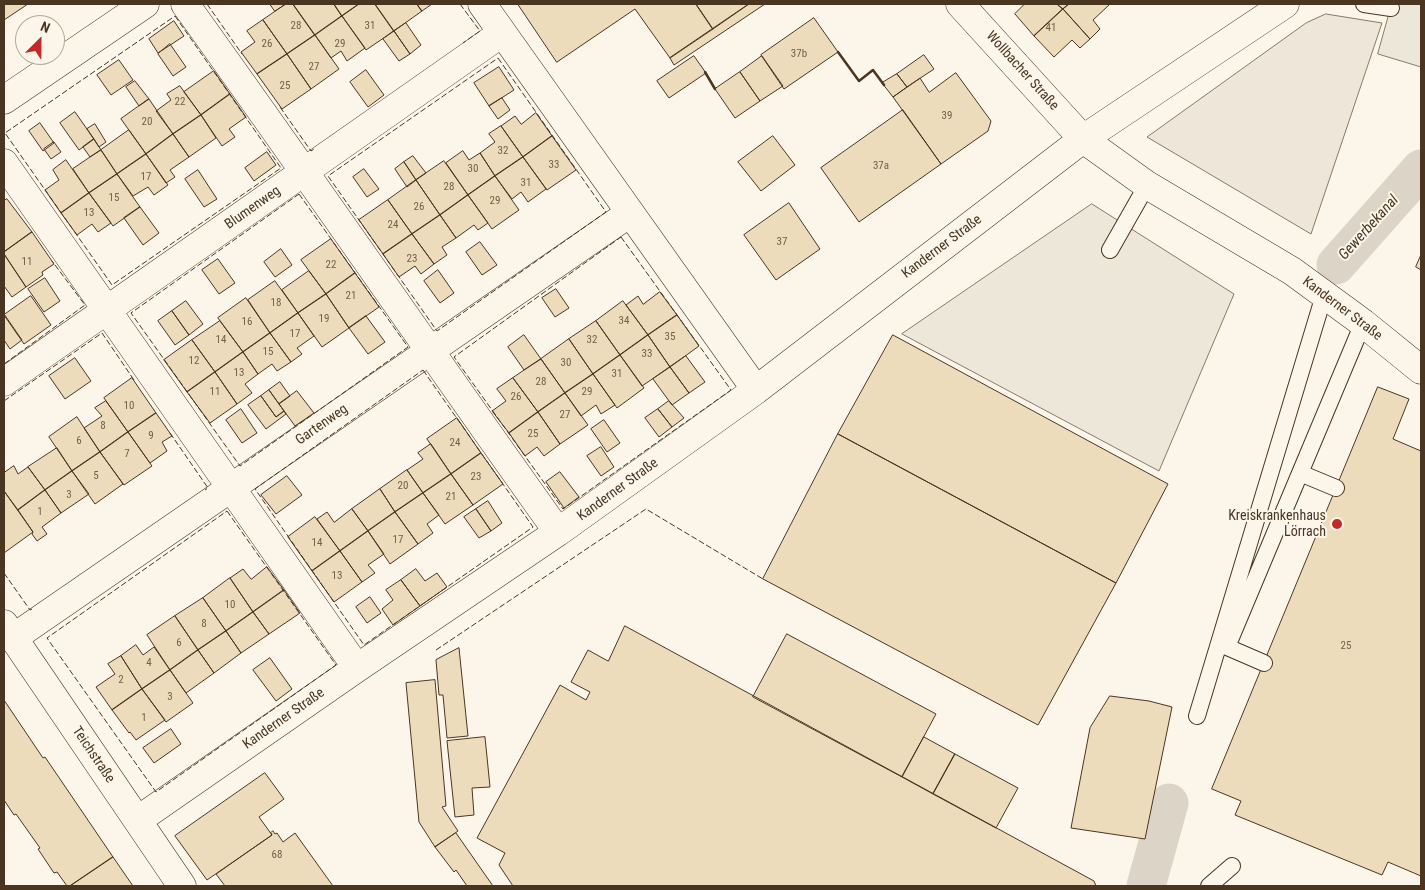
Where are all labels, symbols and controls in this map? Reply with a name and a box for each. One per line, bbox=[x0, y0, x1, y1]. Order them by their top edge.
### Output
north arrow bbox=[15, 15, 65, 65]
text: N bbox=[38, 18, 53, 36]
house number: 28 bbox=[291, 19, 301, 33]
house number: 31 bbox=[365, 19, 375, 33]
house number: 41 bbox=[1046, 21, 1056, 35]
street label: Wollbacher Straße bbox=[982, 28, 1062, 114]
house number: 26 bbox=[262, 37, 272, 51]
house number: 29 bbox=[335, 37, 345, 51]
house number: 37b bbox=[791, 47, 807, 61]
house number: 27 bbox=[309, 60, 319, 74]
house number: 25 bbox=[280, 79, 290, 93]
house number: 22 bbox=[175, 95, 185, 109]
house number: 39 bbox=[942, 109, 952, 123]
house number: 20 bbox=[142, 115, 152, 129]
house number: 32 bbox=[498, 144, 508, 158]
house number: 33 bbox=[549, 158, 559, 172]
house number: 37a bbox=[873, 159, 889, 173]
house number: 30 bbox=[468, 162, 478, 176]
house number: 17 bbox=[141, 170, 151, 184]
house number: 31 bbox=[521, 176, 531, 190]
house number: 28 bbox=[444, 180, 454, 194]
street label: Blumenweg bbox=[222, 183, 284, 233]
house number: 15 bbox=[109, 191, 119, 205]
water label: Gewerbekanal bbox=[1335, 192, 1403, 264]
house number: 29 bbox=[490, 194, 500, 208]
house number: 26 bbox=[414, 200, 424, 214]
house number: 13 bbox=[84, 206, 94, 220]
street label: Kanderner Straße bbox=[899, 211, 985, 283]
house number: 24 bbox=[388, 218, 398, 232]
house number: 37 bbox=[777, 235, 787, 249]
house number: 23 bbox=[407, 252, 417, 266]
house number: 11 bbox=[22, 255, 32, 269]
house number: 22 bbox=[326, 258, 336, 272]
street label: Kanderner Straße bbox=[1299, 273, 1385, 345]
house number: 21 bbox=[346, 289, 356, 303]
house number: 18 bbox=[271, 296, 281, 310]
house number: 19 bbox=[319, 312, 329, 326]
house number: 34 bbox=[619, 314, 629, 328]
house number: 16 bbox=[242, 315, 252, 329]
house number: 17 bbox=[290, 327, 300, 341]
house number: 35 bbox=[665, 330, 675, 344]
house number: 14 bbox=[216, 333, 226, 347]
house number: 32 bbox=[587, 333, 597, 347]
house number: 15 bbox=[263, 345, 273, 359]
house number: 33 bbox=[642, 347, 652, 361]
house number: 12 bbox=[189, 354, 199, 368]
house number: 30 bbox=[561, 356, 571, 370]
house number: 13 bbox=[234, 366, 244, 380]
house number: 31 bbox=[612, 367, 622, 381]
house number: 28 bbox=[536, 375, 546, 389]
house number: 11 bbox=[210, 385, 220, 399]
house number: 29 bbox=[582, 385, 592, 399]
house number: 26 bbox=[511, 390, 521, 404]
house number: 10 bbox=[124, 399, 134, 413]
street label: Gartenweg bbox=[293, 401, 351, 449]
house number: 27 bbox=[560, 408, 570, 422]
house number: 8 bbox=[100, 419, 106, 433]
house number: 25 bbox=[528, 427, 538, 441]
house number: 9 bbox=[148, 429, 154, 443]
house number: 6 bbox=[76, 434, 82, 448]
house number: 24 bbox=[450, 436, 460, 450]
house number: 7 bbox=[124, 447, 130, 461]
street label: Kanderner Straße bbox=[574, 455, 662, 525]
house number: 5 bbox=[93, 469, 99, 483]
house number: 23 bbox=[471, 470, 481, 484]
house number: 20 bbox=[398, 479, 408, 493]
house number: 3 bbox=[66, 488, 72, 502]
house number: 21 bbox=[446, 490, 456, 504]
house number: 1 bbox=[37, 505, 43, 519]
place label: Kreiskrankenhaus Lörrach bbox=[1228, 508, 1326, 540]
marker: Kreiskrankenhaus Lörrach bbox=[1330, 517, 1344, 531]
house number: 17 bbox=[393, 533, 403, 547]
house number: 14 bbox=[312, 536, 322, 550]
house number: 13 bbox=[332, 569, 342, 583]
house number: 10 bbox=[225, 598, 235, 612]
house number: 8 bbox=[201, 617, 207, 631]
house number: 6 bbox=[176, 636, 182, 650]
house number: 25 bbox=[1341, 639, 1351, 653]
house number: 4 bbox=[146, 656, 152, 670]
house number: 2 bbox=[118, 673, 124, 687]
street label: Kanderner Straße bbox=[240, 685, 328, 753]
house number: 3 bbox=[167, 690, 173, 704]
house number: 1 bbox=[141, 711, 147, 725]
street label: Teichstraße bbox=[68, 723, 118, 787]
house number: 68 bbox=[272, 848, 282, 862]

